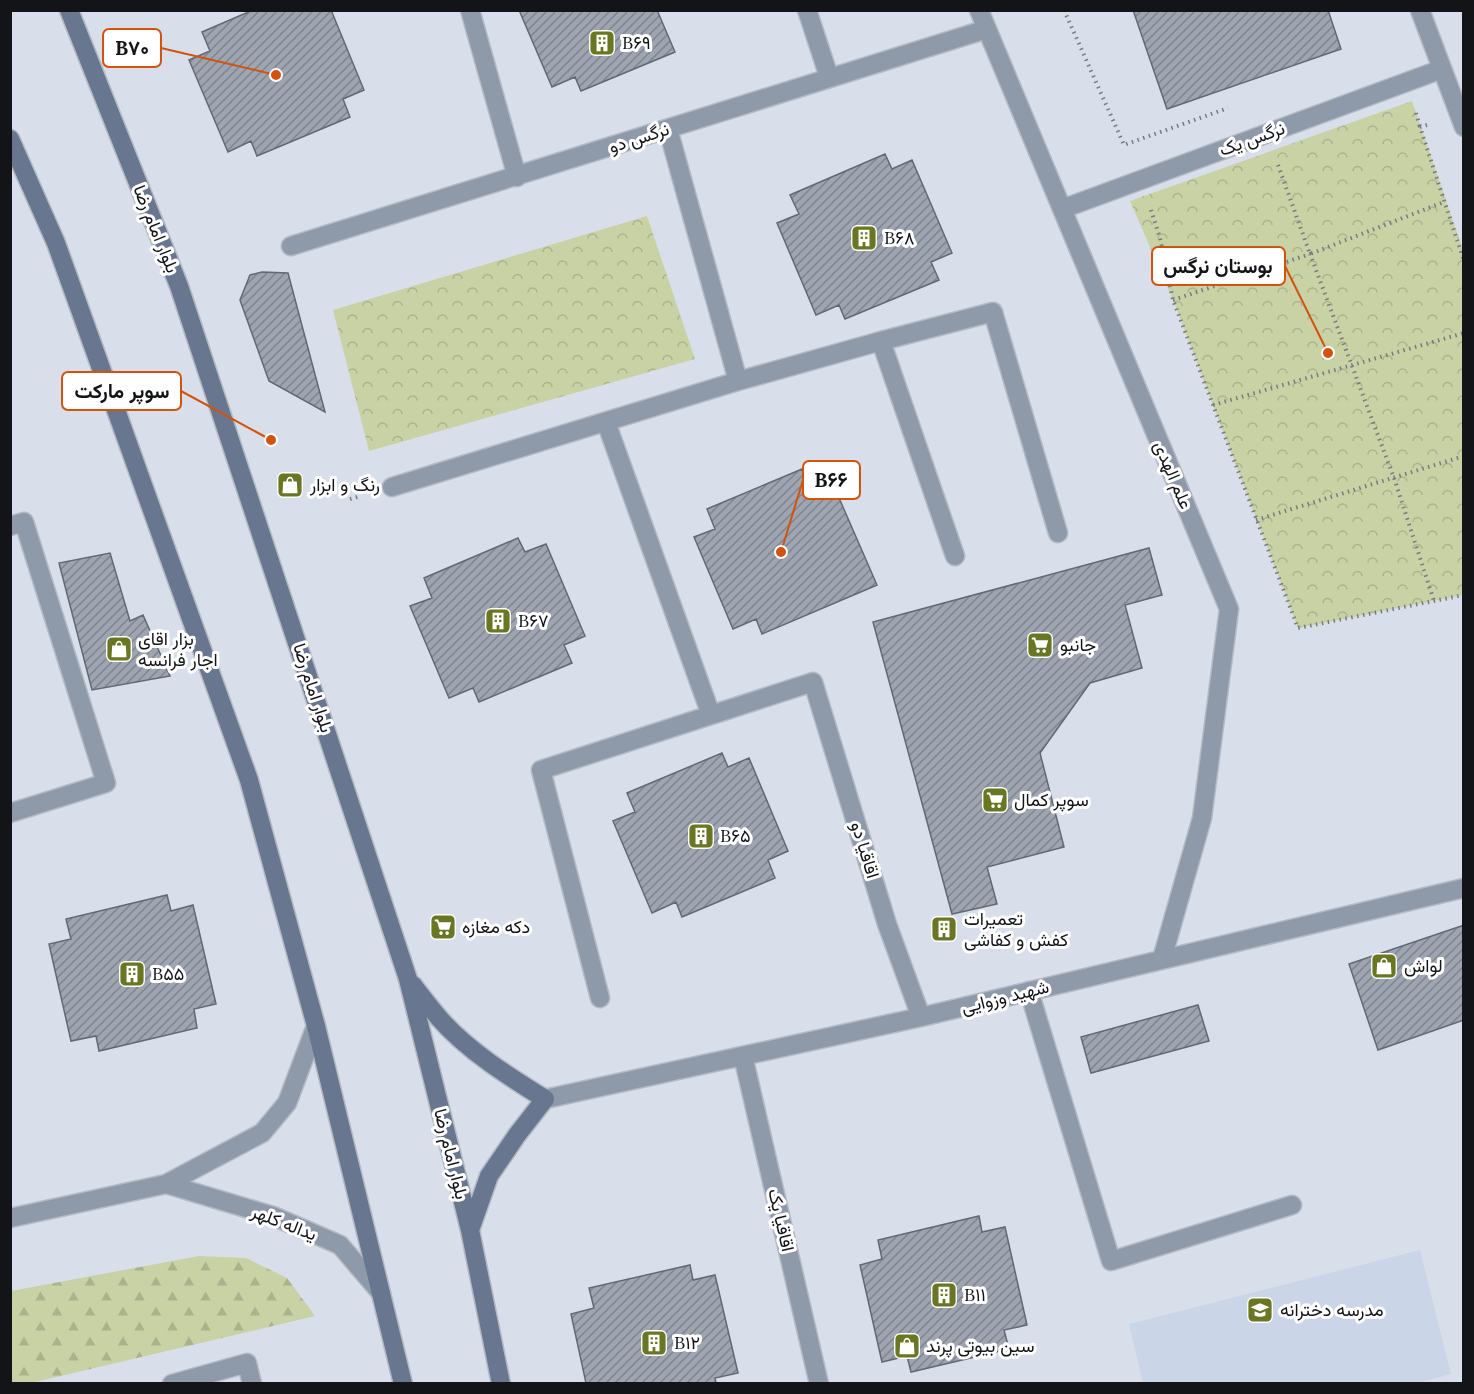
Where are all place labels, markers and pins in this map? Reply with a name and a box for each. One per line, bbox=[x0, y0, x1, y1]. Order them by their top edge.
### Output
building icon: B۶۹ bbox=[587, 28, 617, 58]
callout: B۷۰ bbox=[103, 29, 161, 67]
place label: B۶۹ bbox=[622, 31, 651, 54]
building icon: B۶۸ bbox=[849, 223, 879, 253]
place label: B۶۸ bbox=[884, 226, 915, 249]
callout: بوستان نرگس bbox=[1152, 247, 1285, 285]
callout: سوپر مارکت bbox=[62, 372, 181, 410]
callout: B۶۶ bbox=[803, 461, 860, 499]
shop icon: رنگ و ابزار bbox=[275, 470, 305, 500]
place label: رنگ و ابزار bbox=[309, 473, 380, 496]
building icon: B۶۷ bbox=[483, 606, 513, 636]
place label: B۶۷ bbox=[518, 609, 549, 632]
place label: بزار اقای اجار فرانسه bbox=[138, 627, 218, 671]
supermarket icon: جانبو bbox=[1025, 630, 1055, 660]
place label: جانبو bbox=[1060, 633, 1096, 656]
shop icon: بزار اقای اجار فرانسه bbox=[104, 634, 134, 664]
supermarket icon: سوپر کمال bbox=[980, 785, 1010, 815]
place label: سوپر کمال bbox=[1014, 788, 1089, 812]
building icon: B۶۵ bbox=[686, 821, 716, 851]
place label: B۶۵ bbox=[720, 824, 751, 847]
place label: تعمیرات کفش و کفاشی bbox=[964, 907, 1068, 951]
supermarket icon: دکه مغازه bbox=[428, 912, 458, 942]
building icon: تعمیرات کفش و کفاشی bbox=[929, 914, 959, 944]
place label: دکه مغازه bbox=[462, 915, 530, 938]
shop icon: لواش bbox=[1369, 951, 1399, 981]
place label: لواش bbox=[1404, 954, 1443, 977]
building icon: B۵۵ bbox=[117, 959, 147, 989]
place label: B۵۵ bbox=[152, 962, 184, 985]
building icon: B۱۱ bbox=[929, 1280, 959, 1310]
place label: B۱۱ bbox=[964, 1283, 986, 1306]
school or university icon: مدرسه دخترانه bbox=[1245, 1295, 1275, 1325]
place label: مدرسه دخترانه bbox=[1280, 1298, 1384, 1321]
building icon: B۱۲ bbox=[639, 1328, 669, 1358]
place label: B۱۲ bbox=[674, 1331, 700, 1354]
shop icon: سین بیوتی پرند bbox=[892, 1331, 922, 1361]
place label: سین بیوتی پرند bbox=[926, 1334, 1034, 1358]

